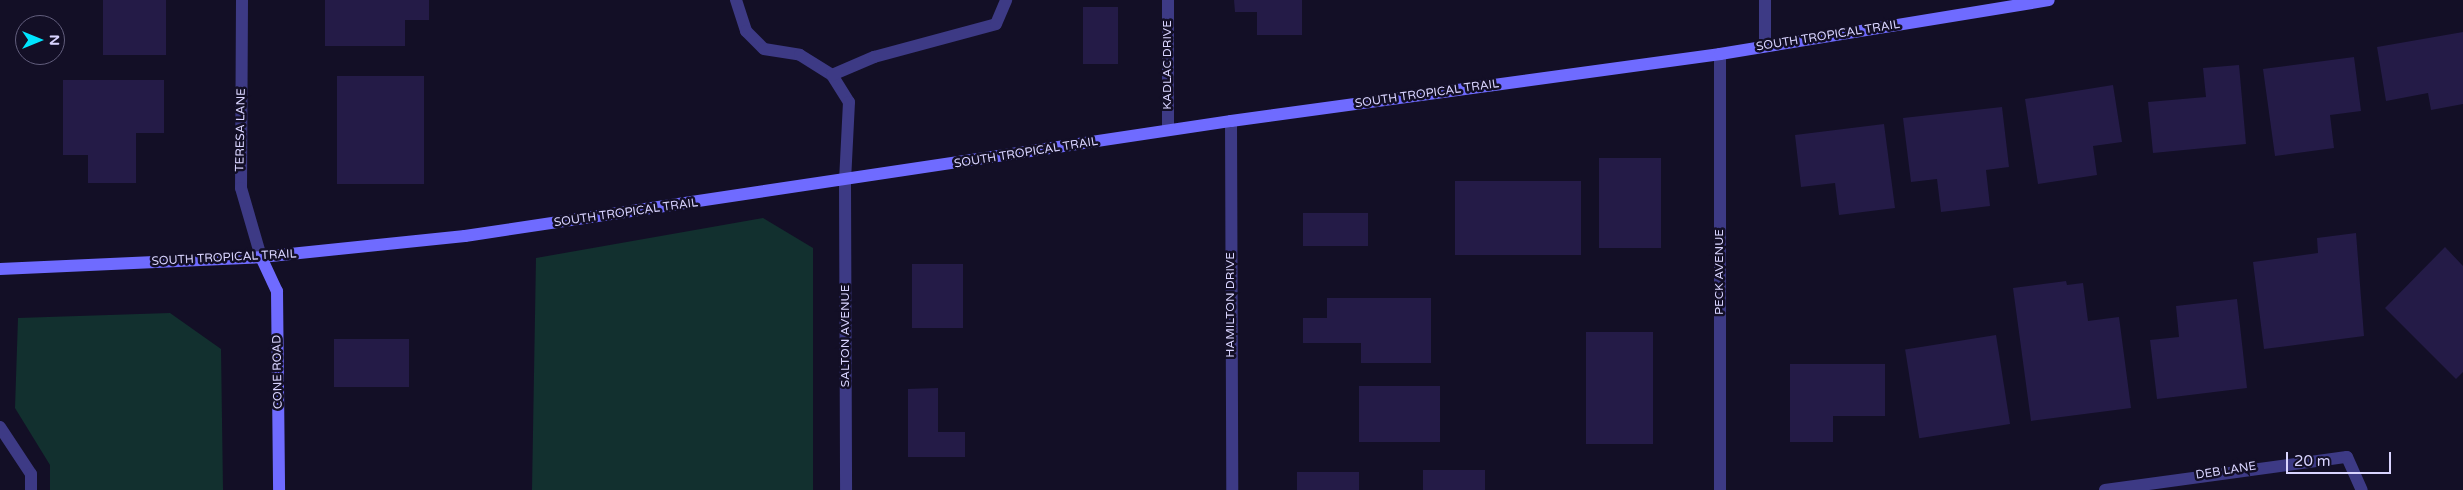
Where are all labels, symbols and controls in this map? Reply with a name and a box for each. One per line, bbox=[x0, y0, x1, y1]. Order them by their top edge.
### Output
north arrow bbox=[15, 15, 65, 65]
street label: SOUTH TROPICAL TRAIL bbox=[1755, 18, 1901, 54]
street label: KADLAC DRIVE bbox=[1161, 20, 1175, 110]
text: N bbox=[46, 34, 63, 46]
street label: SOUTH TROPICAL TRAIL bbox=[1354, 77, 1500, 111]
street label: TERESA LANE bbox=[233, 88, 249, 172]
street label: SOUTH TROPICAL TRAIL bbox=[953, 135, 1099, 171]
street label: SOUTH TROPICAL TRAIL bbox=[553, 196, 699, 230]
street label: PECK AVENUE bbox=[1713, 229, 1727, 315]
street label: SOUTH TROPICAL TRAIL bbox=[151, 247, 297, 269]
street label: HAMILTON DRIVE bbox=[1224, 252, 1238, 358]
street label: SALTON AVENUE bbox=[839, 285, 853, 387]
street label: CONE ROAD bbox=[270, 335, 286, 409]
scale bar bbox=[2288, 442, 2393, 474]
text: 20 m bbox=[2294, 452, 2331, 470]
street label: DEB LANE bbox=[2195, 459, 2257, 483]

